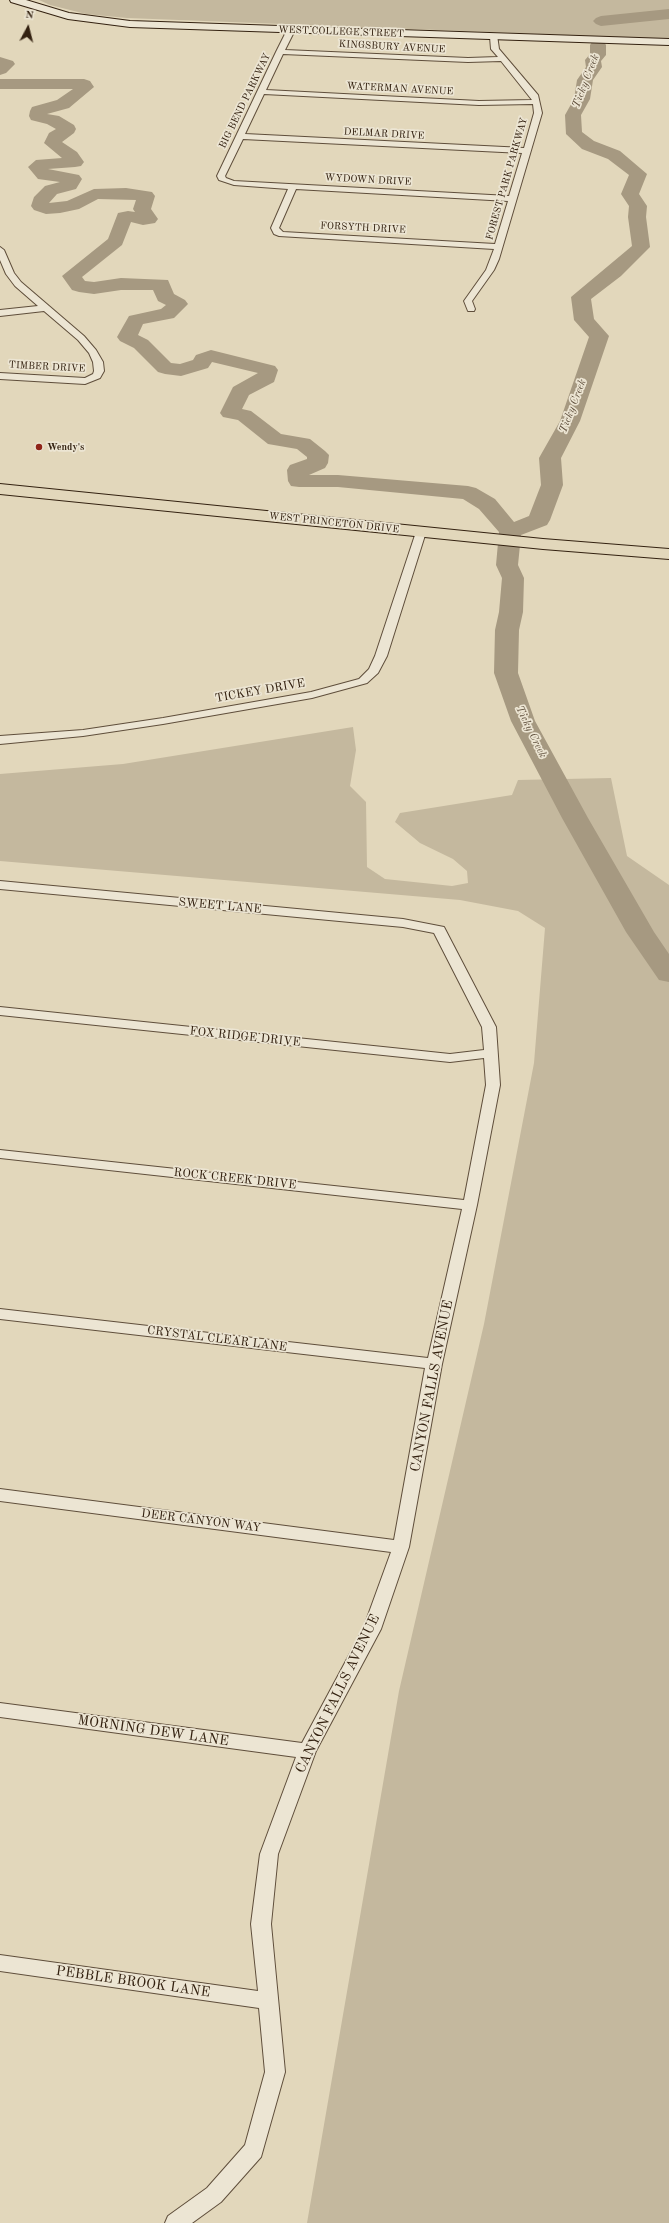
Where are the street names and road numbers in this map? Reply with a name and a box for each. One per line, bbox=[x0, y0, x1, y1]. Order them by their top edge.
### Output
street label: WEST COLLEGE STREET bbox=[278, 24, 404, 40]
street label: KINGSBURY AVENUE bbox=[338, 38, 446, 56]
street label: BIG BEND PARKWAY bbox=[217, 51, 273, 151]
street label: WATERMAN AVENUE bbox=[346, 80, 454, 98]
street label: FOREST PARK PARKWAY bbox=[484, 116, 530, 242]
street label: DELMAR DRIVE bbox=[343, 126, 425, 142]
street label: WYDOWN DRIVE bbox=[324, 172, 412, 188]
street label: FORSYTH DRIVE bbox=[320, 220, 406, 236]
street label: TIMBER DRIVE bbox=[8, 359, 86, 375]
street label: WEST PRINCETON DRIVE bbox=[268, 510, 400, 536]
street label: TICKEY DRIVE bbox=[214, 676, 306, 706]
street label: SWEET LANE bbox=[178, 895, 262, 917]
street label: FOX RIDGE DRIVE bbox=[189, 1024, 301, 1050]
street label: ROCK CREEK DRIVE bbox=[173, 1165, 297, 1193]
street label: CANYON FALLS AVENUE bbox=[407, 1299, 457, 1473]
street label: CRYSTAL CLEAR LANE bbox=[146, 1323, 288, 1355]
street label: DEER CANYON WAY bbox=[140, 1507, 262, 1535]
street label: CANYON FALLS AVENUE bbox=[292, 1612, 384, 1776]
street label: MORNING DEW LANE bbox=[76, 1712, 230, 1750]
street label: PEBBLE BROOK LANE bbox=[55, 1963, 211, 2001]

